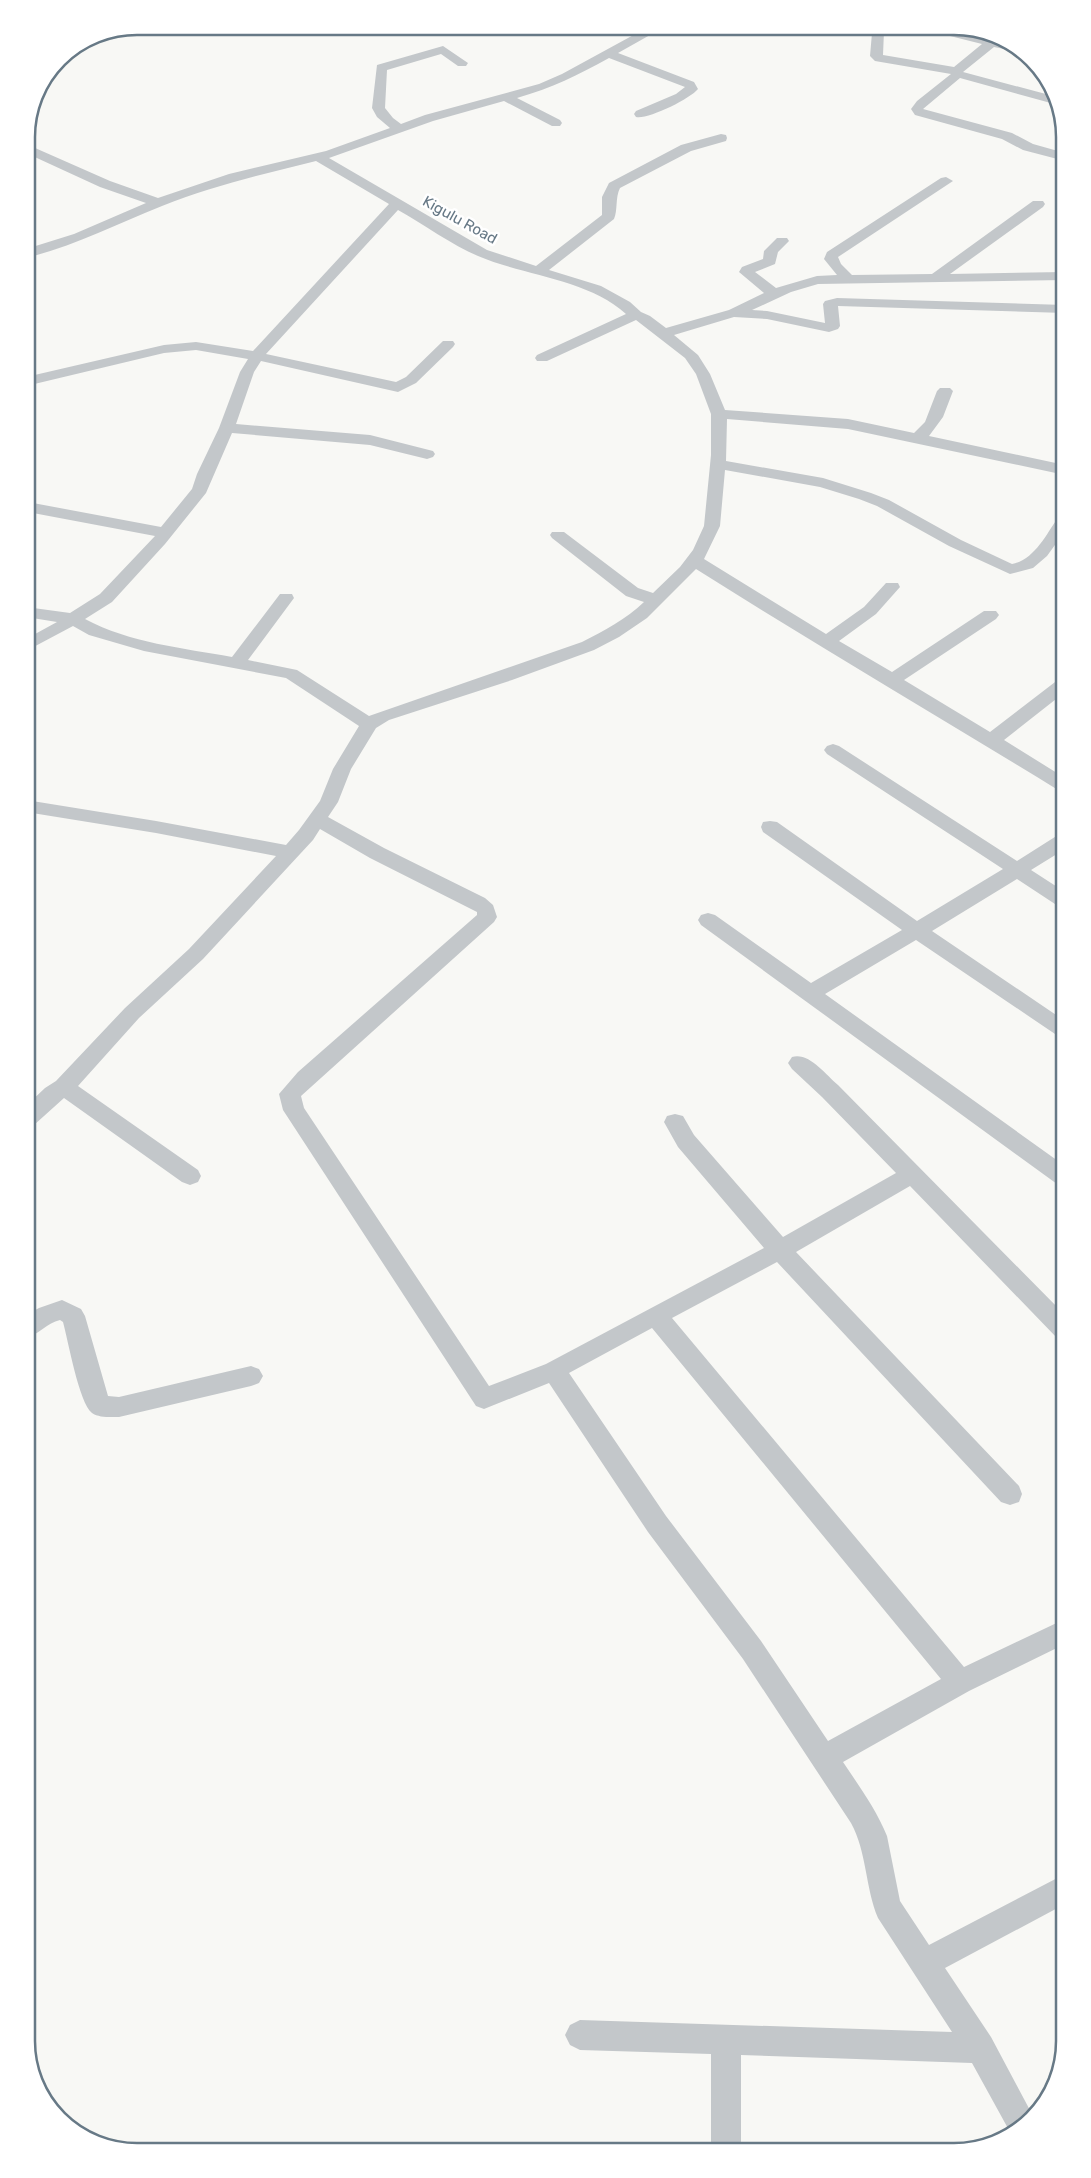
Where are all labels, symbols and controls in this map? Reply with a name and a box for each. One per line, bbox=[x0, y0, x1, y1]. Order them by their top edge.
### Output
street label: Kigulu Road bbox=[420, 192, 500, 248]

